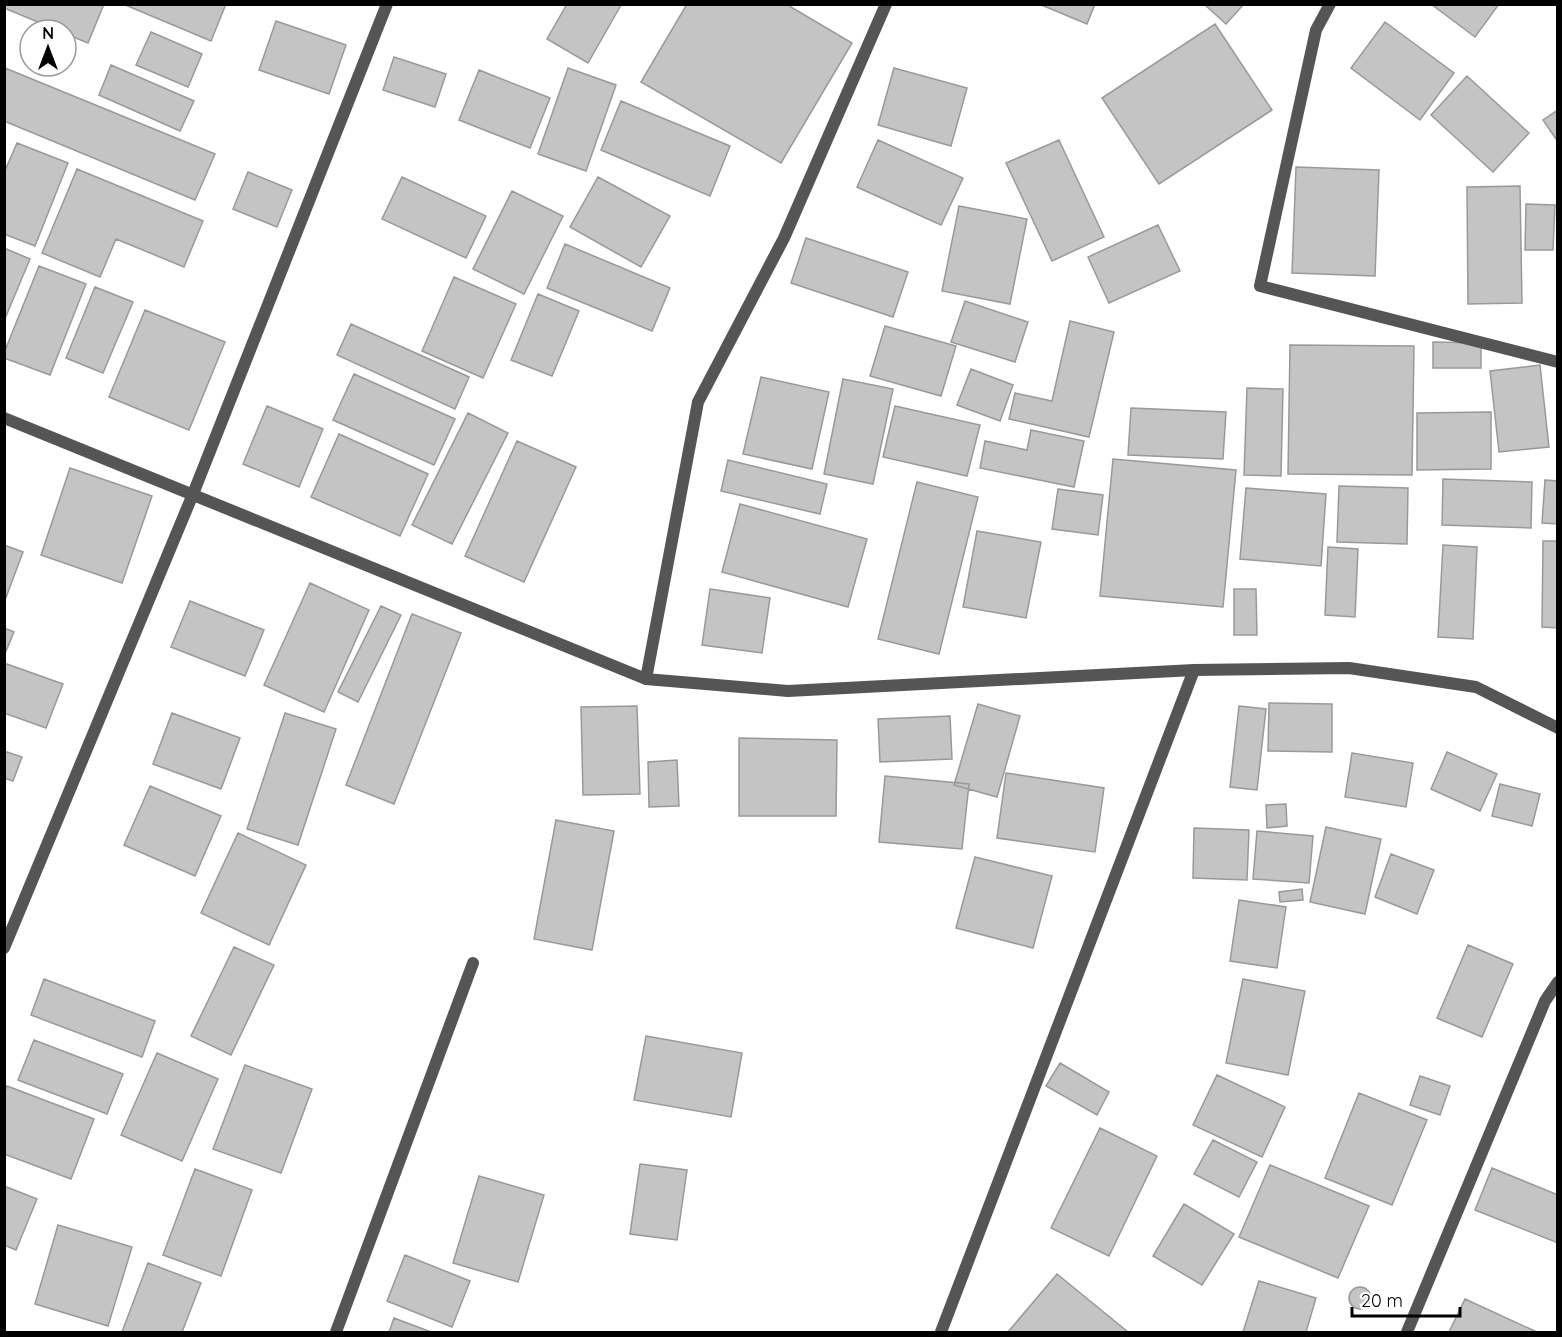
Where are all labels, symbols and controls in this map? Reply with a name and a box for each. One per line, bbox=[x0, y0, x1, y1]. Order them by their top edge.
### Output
north arrow bbox=[18, 18, 78, 78]
text: N bbox=[42, 23, 54, 43]
scale bar bbox=[1352, 1280, 1460, 1318]
text: 20 m bbox=[1361, 1289, 1403, 1312]

